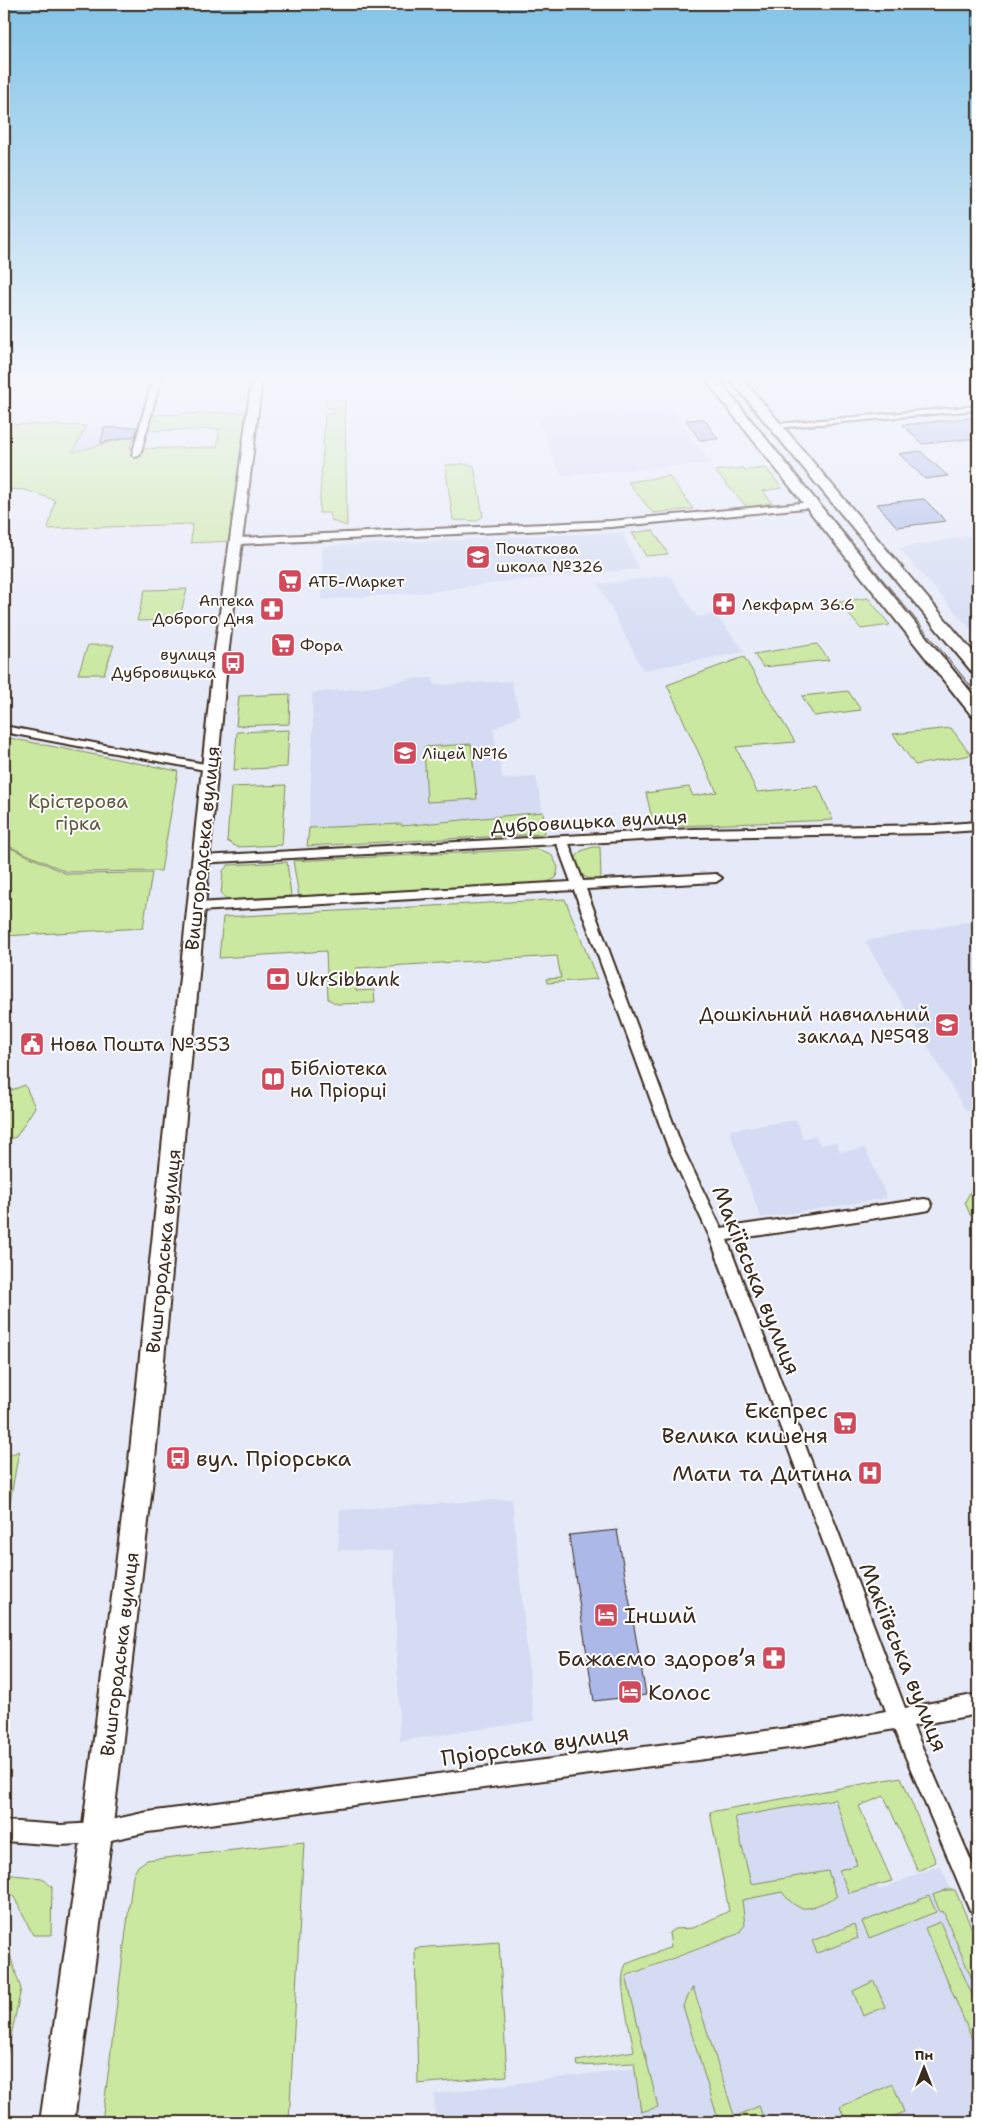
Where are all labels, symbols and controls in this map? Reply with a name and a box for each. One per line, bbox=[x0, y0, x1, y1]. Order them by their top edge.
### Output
place label: Початкова школа №326 bbox=[496, 538, 603, 577]
school or university icon: Початкова школа №326 bbox=[465, 544, 491, 570]
supermarket icon: АТБ-Маркет bbox=[277, 568, 303, 594]
place label: АТБ-Маркет bbox=[308, 571, 405, 592]
place label: Аптека Доброго Дня bbox=[152, 590, 254, 629]
pharmacy icon: Лекфарм 36.6 bbox=[711, 591, 737, 617]
place label: Лекфарм 36.6 bbox=[742, 594, 855, 615]
pharmacy icon: Аптека Доброго Дня bbox=[259, 596, 285, 622]
supermarket icon: Фора bbox=[270, 632, 296, 658]
place label: Фора bbox=[300, 635, 343, 656]
place label: вулиця Дубровицька bbox=[111, 644, 216, 683]
bus stop icon: вулиця Дубровицька bbox=[220, 650, 246, 676]
school or university icon: Ліцей №16 bbox=[392, 740, 418, 766]
place label: Ліцей №16 bbox=[422, 743, 508, 764]
street label: Вишгородська вулиця bbox=[179, 745, 226, 952]
park label: Крістерова гірка bbox=[28, 789, 128, 836]
street label: Дубровицька вулиця bbox=[490, 804, 688, 839]
bank icon: UkrSibbank bbox=[265, 966, 291, 992]
place label: UkrSibbank bbox=[296, 967, 400, 992]
place label: Дошкільний навчальний заклад №598 bbox=[699, 1002, 930, 1049]
school or university icon: Дошкільний навчальний заклад №598 bbox=[934, 1012, 960, 1038]
public building icon: Нова Пошта №353 bbox=[19, 1031, 45, 1057]
place label: Нова Пошта №353 bbox=[50, 1032, 231, 1057]
place label: Бібліотека на Пріорці bbox=[290, 1056, 387, 1103]
library icon: Бібліотека на Пріорці bbox=[260, 1066, 286, 1092]
street label: Вишгородська вулиця bbox=[140, 1148, 187, 1355]
street label: Макіївська вулиця bbox=[705, 1181, 808, 1379]
place label: Експрес Велика кишеня bbox=[661, 1396, 828, 1450]
supermarket icon: Експрес Велика кишеня bbox=[832, 1410, 858, 1436]
place label: вул. Пріорська bbox=[196, 1444, 352, 1473]
bus stop icon: вул. Пріорська bbox=[165, 1445, 191, 1471]
place label: Мати та Дитина bbox=[672, 1459, 852, 1488]
hospital icon: Мати та Дитина bbox=[857, 1460, 883, 1486]
street label: Вишгородська вулиця bbox=[95, 1551, 144, 1758]
street label: Макіївська вулиця bbox=[852, 1558, 955, 1756]
place label: Інший bbox=[624, 1601, 696, 1630]
hotel icon: Інший bbox=[593, 1602, 619, 1628]
place label: Бажаємо здоровʼя bbox=[557, 1644, 756, 1673]
pharmacy icon: Бажаємо здоровʼя bbox=[761, 1645, 787, 1671]
place label: Колос bbox=[648, 1678, 711, 1707]
hotel icon: Колос bbox=[617, 1679, 643, 1705]
street label: Пріорська вулиця bbox=[439, 1718, 631, 1773]
north arrow bbox=[900, 2044, 950, 2094]
text: Пн bbox=[915, 2046, 933, 2064]

